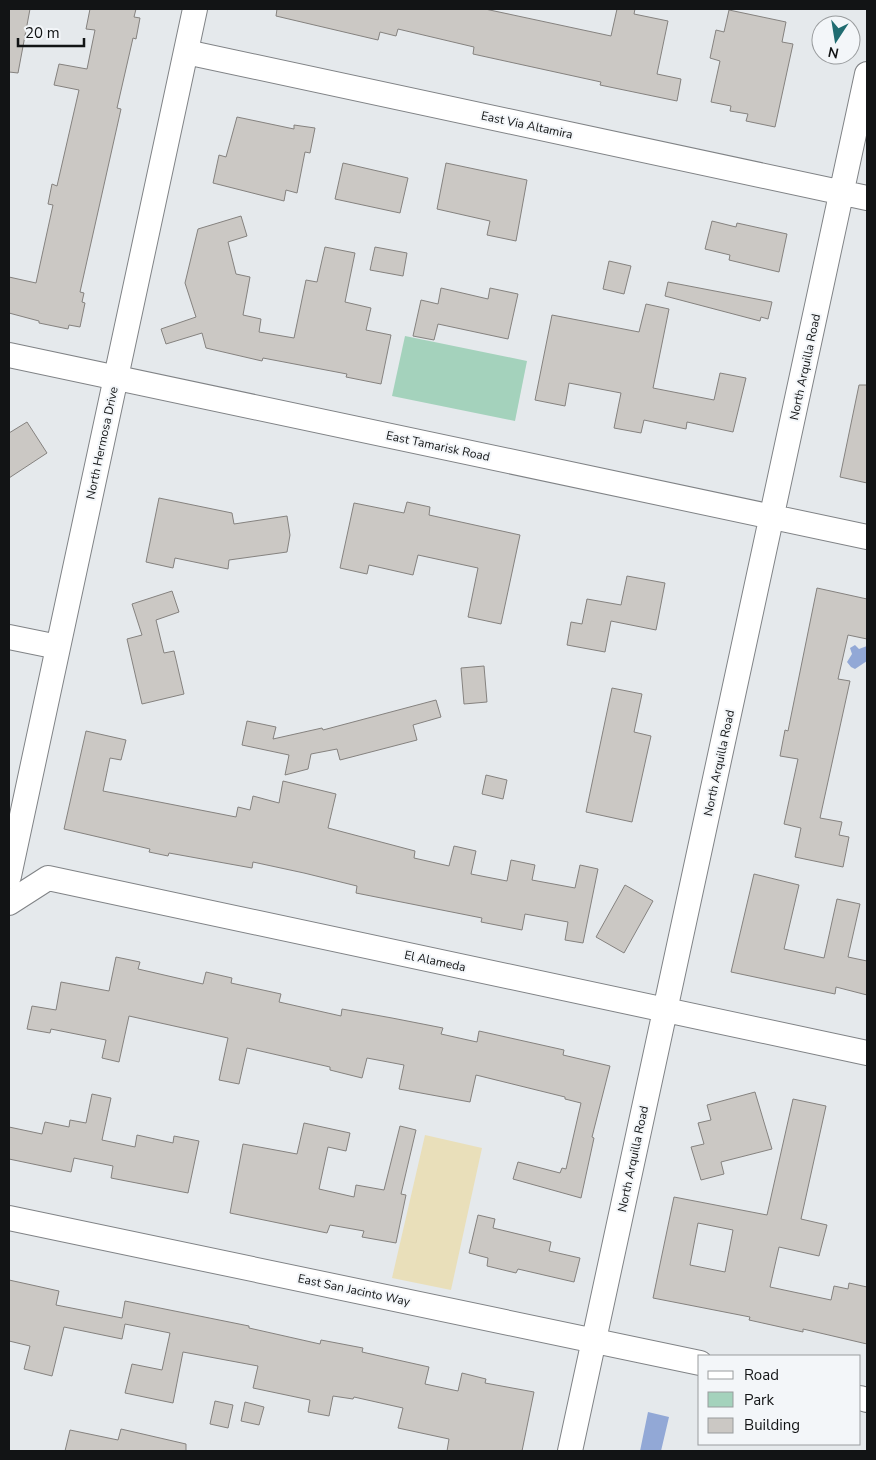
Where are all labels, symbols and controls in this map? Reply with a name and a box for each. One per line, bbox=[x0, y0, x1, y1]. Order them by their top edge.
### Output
scale bar bbox=[18, 15, 84, 47]
north arrow bbox=[811, 15, 861, 65]
text: 20 m bbox=[25, 23, 60, 43]
text: N bbox=[826, 42, 841, 63]
street label: East Via Altamira bbox=[480, 107, 574, 143]
street label: North Arquilla Road bbox=[786, 312, 824, 422]
street label: North Hermosa Drive bbox=[82, 385, 122, 501]
street label: East Tamarisk Road bbox=[385, 427, 491, 465]
street label: North Arquilla Road bbox=[700, 708, 738, 818]
street label: El Alameda bbox=[403, 947, 467, 975]
street label: North Arquilla Road bbox=[614, 1104, 652, 1214]
street label: East San Jacinto Way bbox=[296, 1270, 412, 1310]
legend bbox=[698, 1355, 861, 1445]
text: Road bbox=[744, 1365, 779, 1385]
text: Park bbox=[744, 1390, 774, 1410]
text: Building bbox=[744, 1415, 800, 1435]

